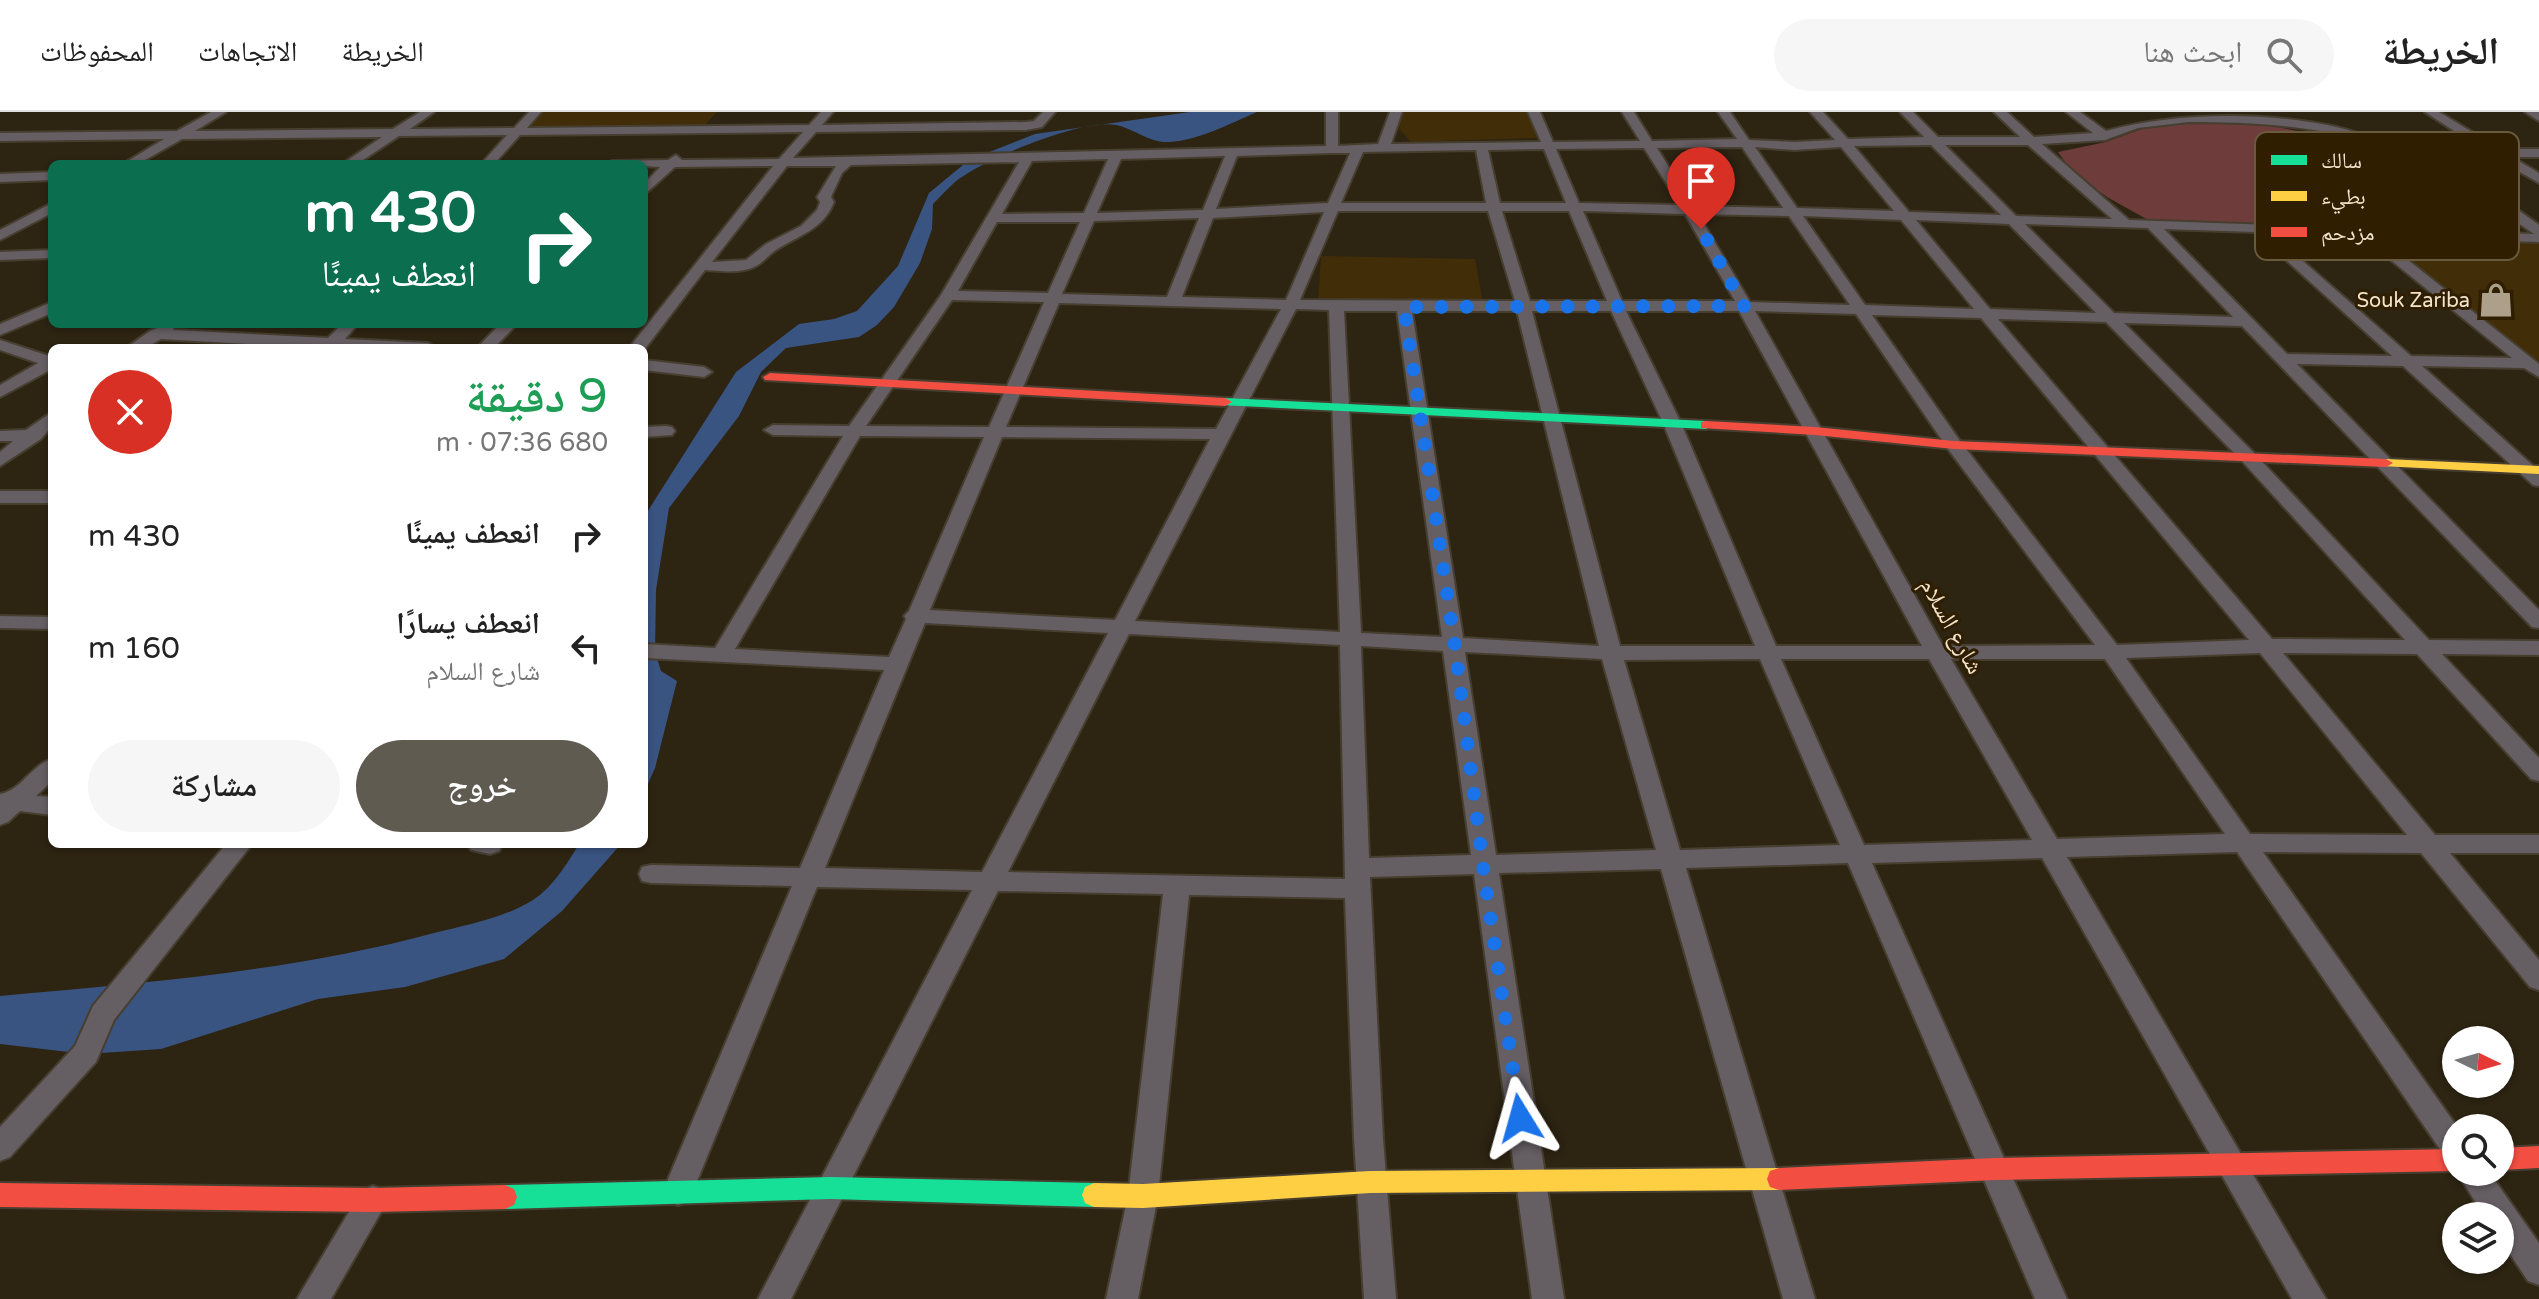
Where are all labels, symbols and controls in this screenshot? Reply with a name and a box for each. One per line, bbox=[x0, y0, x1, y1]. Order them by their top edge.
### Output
search box bbox=[1774, 19, 2334, 91]
text: الخريطة bbox=[2382, 29, 2499, 75]
icon: search bbox=[2262, 33, 2306, 77]
text: ابحث هنا bbox=[2143, 34, 2242, 71]
text: المحفوظات bbox=[40, 35, 154, 69]
text: الاتجاهات bbox=[198, 35, 297, 69]
text: الخريطة bbox=[341, 35, 424, 69]
legend bbox=[2255, 132, 2519, 260]
pin bbox=[1667, 147, 1735, 229]
text: سالك bbox=[2321, 148, 2362, 174]
icon: arrive bbox=[1679, 159, 1723, 203]
text: 430 m bbox=[305, 180, 476, 247]
text: بطيء bbox=[2321, 184, 2366, 214]
icon: right bbox=[504, 192, 608, 296]
text: مزدحم bbox=[2321, 220, 2375, 247]
text: انعطف يمينًا bbox=[321, 253, 476, 296]
shop icon: Souk Zariba bbox=[2477, 281, 2515, 319]
place label: Souk Zariba bbox=[2357, 289, 2470, 313]
text: 9 دقيقة bbox=[466, 368, 608, 426]
button: close bbox=[88, 370, 172, 454]
text: 680 m · 07:36 bbox=[436, 427, 608, 458]
icon: right bbox=[564, 514, 608, 558]
text: انعطف يمينًا bbox=[405, 515, 540, 552]
text: 430 m bbox=[88, 518, 180, 555]
street label: شارع السلام bbox=[1913, 573, 1990, 680]
text: انعطف يسارًا bbox=[396, 605, 540, 642]
icon: left bbox=[564, 626, 608, 670]
text: 160 m bbox=[88, 630, 180, 667]
text: شارع السلام bbox=[426, 656, 540, 687]
button: مشاركة bbox=[88, 740, 340, 832]
button: خروج bbox=[356, 740, 608, 832]
north arrow bbox=[2442, 1026, 2514, 1098]
map controls bbox=[2442, 1026, 2514, 1274]
position arrow bbox=[1478, 1076, 1562, 1160]
button: search bbox=[2442, 1114, 2514, 1186]
button: layers bbox=[2442, 1202, 2514, 1274]

